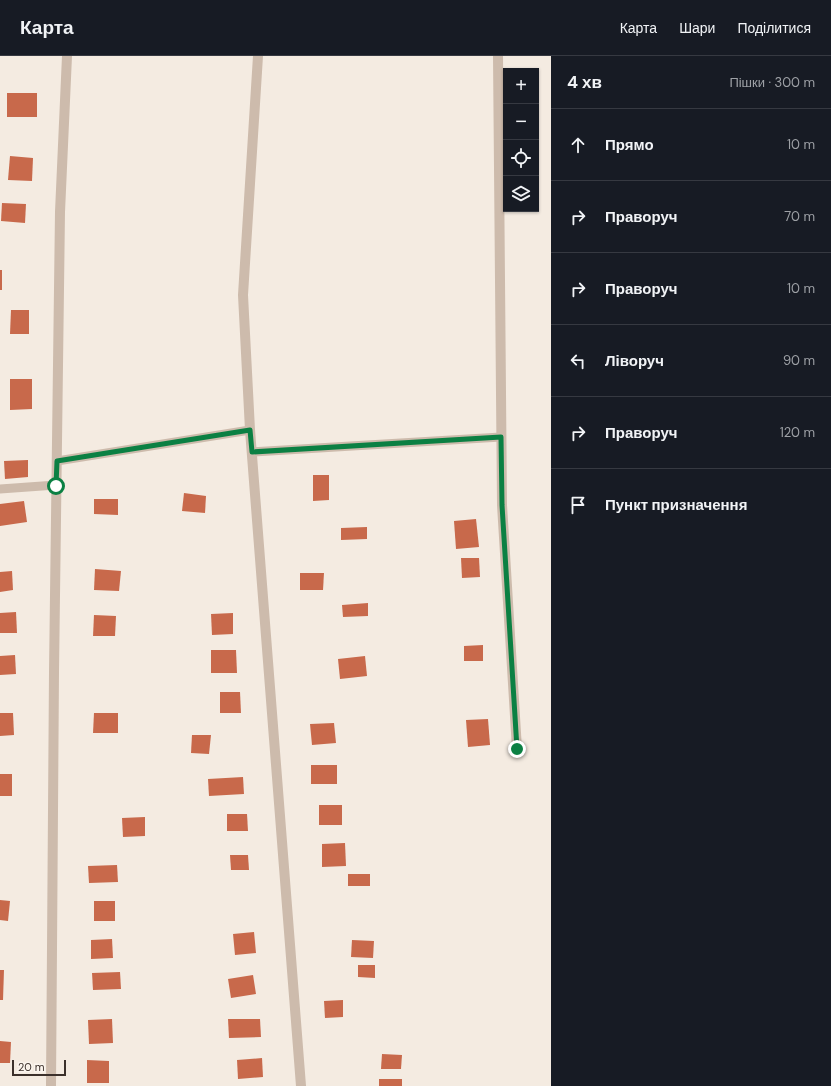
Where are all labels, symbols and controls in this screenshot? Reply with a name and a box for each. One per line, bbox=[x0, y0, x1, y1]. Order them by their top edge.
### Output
text: Карта bbox=[20, 15, 74, 40]
text: Карта bbox=[620, 19, 657, 37]
text: Шари bbox=[679, 19, 715, 37]
text: Поділитися bbox=[737, 19, 811, 37]
map controls bbox=[503, 68, 539, 212]
button: + bbox=[503, 68, 539, 104]
text: 4 хв bbox=[567, 71, 602, 93]
text: Пішки · 300 m bbox=[729, 74, 815, 91]
button: − bbox=[503, 104, 539, 140]
icon: ahead bbox=[567, 134, 589, 156]
text: Прямо bbox=[605, 135, 654, 155]
text: 10 m bbox=[787, 136, 815, 153]
button: locate bbox=[503, 140, 539, 176]
button: layers bbox=[503, 176, 539, 212]
icon: right bbox=[567, 206, 589, 228]
text: Праворуч bbox=[605, 207, 678, 227]
text: 70 m bbox=[784, 208, 815, 225]
icon: right bbox=[567, 278, 589, 300]
text: Праворуч bbox=[605, 279, 678, 299]
text: 10 m bbox=[787, 280, 815, 297]
icon: left bbox=[567, 350, 589, 372]
text: Ліворуч bbox=[605, 351, 664, 371]
text: 90 m bbox=[783, 352, 815, 369]
icon: right bbox=[567, 422, 589, 444]
text: Праворуч bbox=[605, 423, 678, 443]
text: 120 m bbox=[780, 424, 815, 441]
route start bbox=[47, 477, 65, 495]
icon: arrive bbox=[567, 494, 589, 516]
text: Пункт призначення bbox=[605, 495, 747, 515]
route end bbox=[508, 740, 526, 758]
scale bar bbox=[12, 1058, 66, 1077]
text: 20 m bbox=[18, 1060, 44, 1074]

